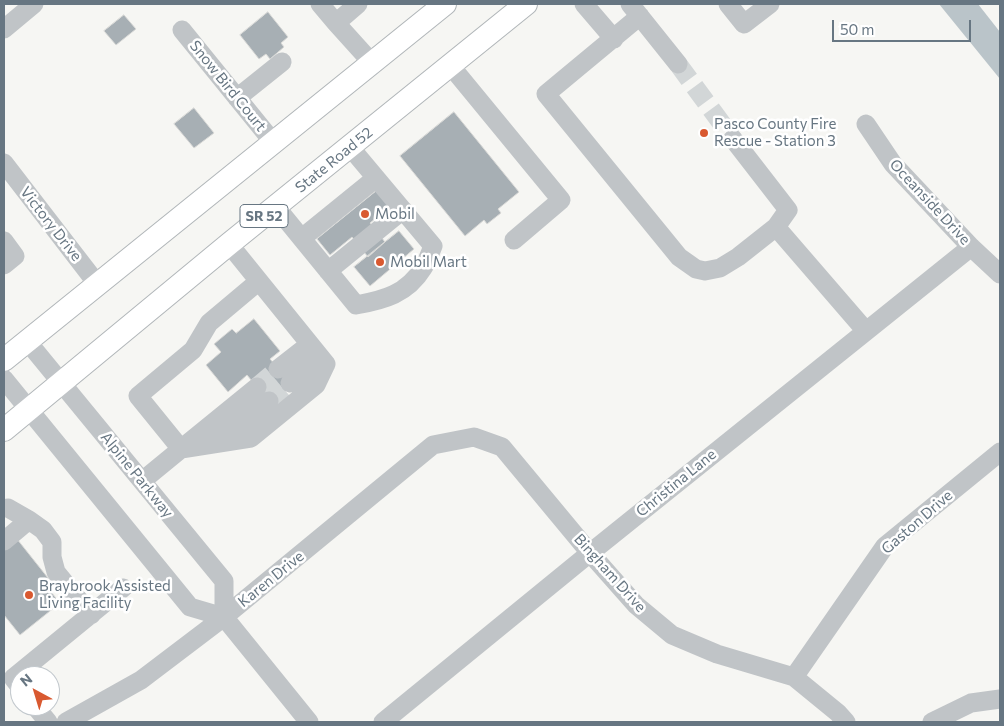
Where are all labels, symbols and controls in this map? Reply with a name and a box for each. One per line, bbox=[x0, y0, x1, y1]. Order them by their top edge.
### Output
scale bar bbox=[834, 10, 973, 42]
text: 50 m bbox=[840, 20, 874, 38]
street label: Snow Bird Court bbox=[186, 37, 270, 135]
place label: Pasco County Fire Rescue - Station 3 bbox=[714, 115, 836, 150]
street label: State Road 52 bbox=[292, 123, 376, 197]
marker: Pasco County Fire Rescue - Station 3 bbox=[698, 127, 710, 139]
street label: Oceanside Drive bbox=[886, 155, 974, 249]
street label: Victory Drive bbox=[16, 183, 86, 265]
road number: SR 52 bbox=[240, 205, 288, 228]
place label: Mobil bbox=[375, 205, 415, 223]
marker: Mobil bbox=[359, 208, 371, 220]
place label: Mobil Mart bbox=[390, 253, 467, 271]
marker: Mobil Mart bbox=[374, 256, 386, 268]
street label: Alpine Parkway bbox=[97, 429, 177, 521]
street label: Christina Lane bbox=[632, 445, 720, 521]
street label: Gaston Drive bbox=[878, 486, 956, 558]
street label: Bingham Drive bbox=[570, 530, 650, 616]
street label: Karen Drive bbox=[235, 547, 307, 611]
place label: Braybrook Assisted Living Facility bbox=[39, 577, 171, 612]
marker: Braybrook Assisted Living Facility bbox=[23, 589, 35, 601]
north arrow bbox=[10, 666, 60, 716]
text: N bbox=[16, 670, 35, 690]

